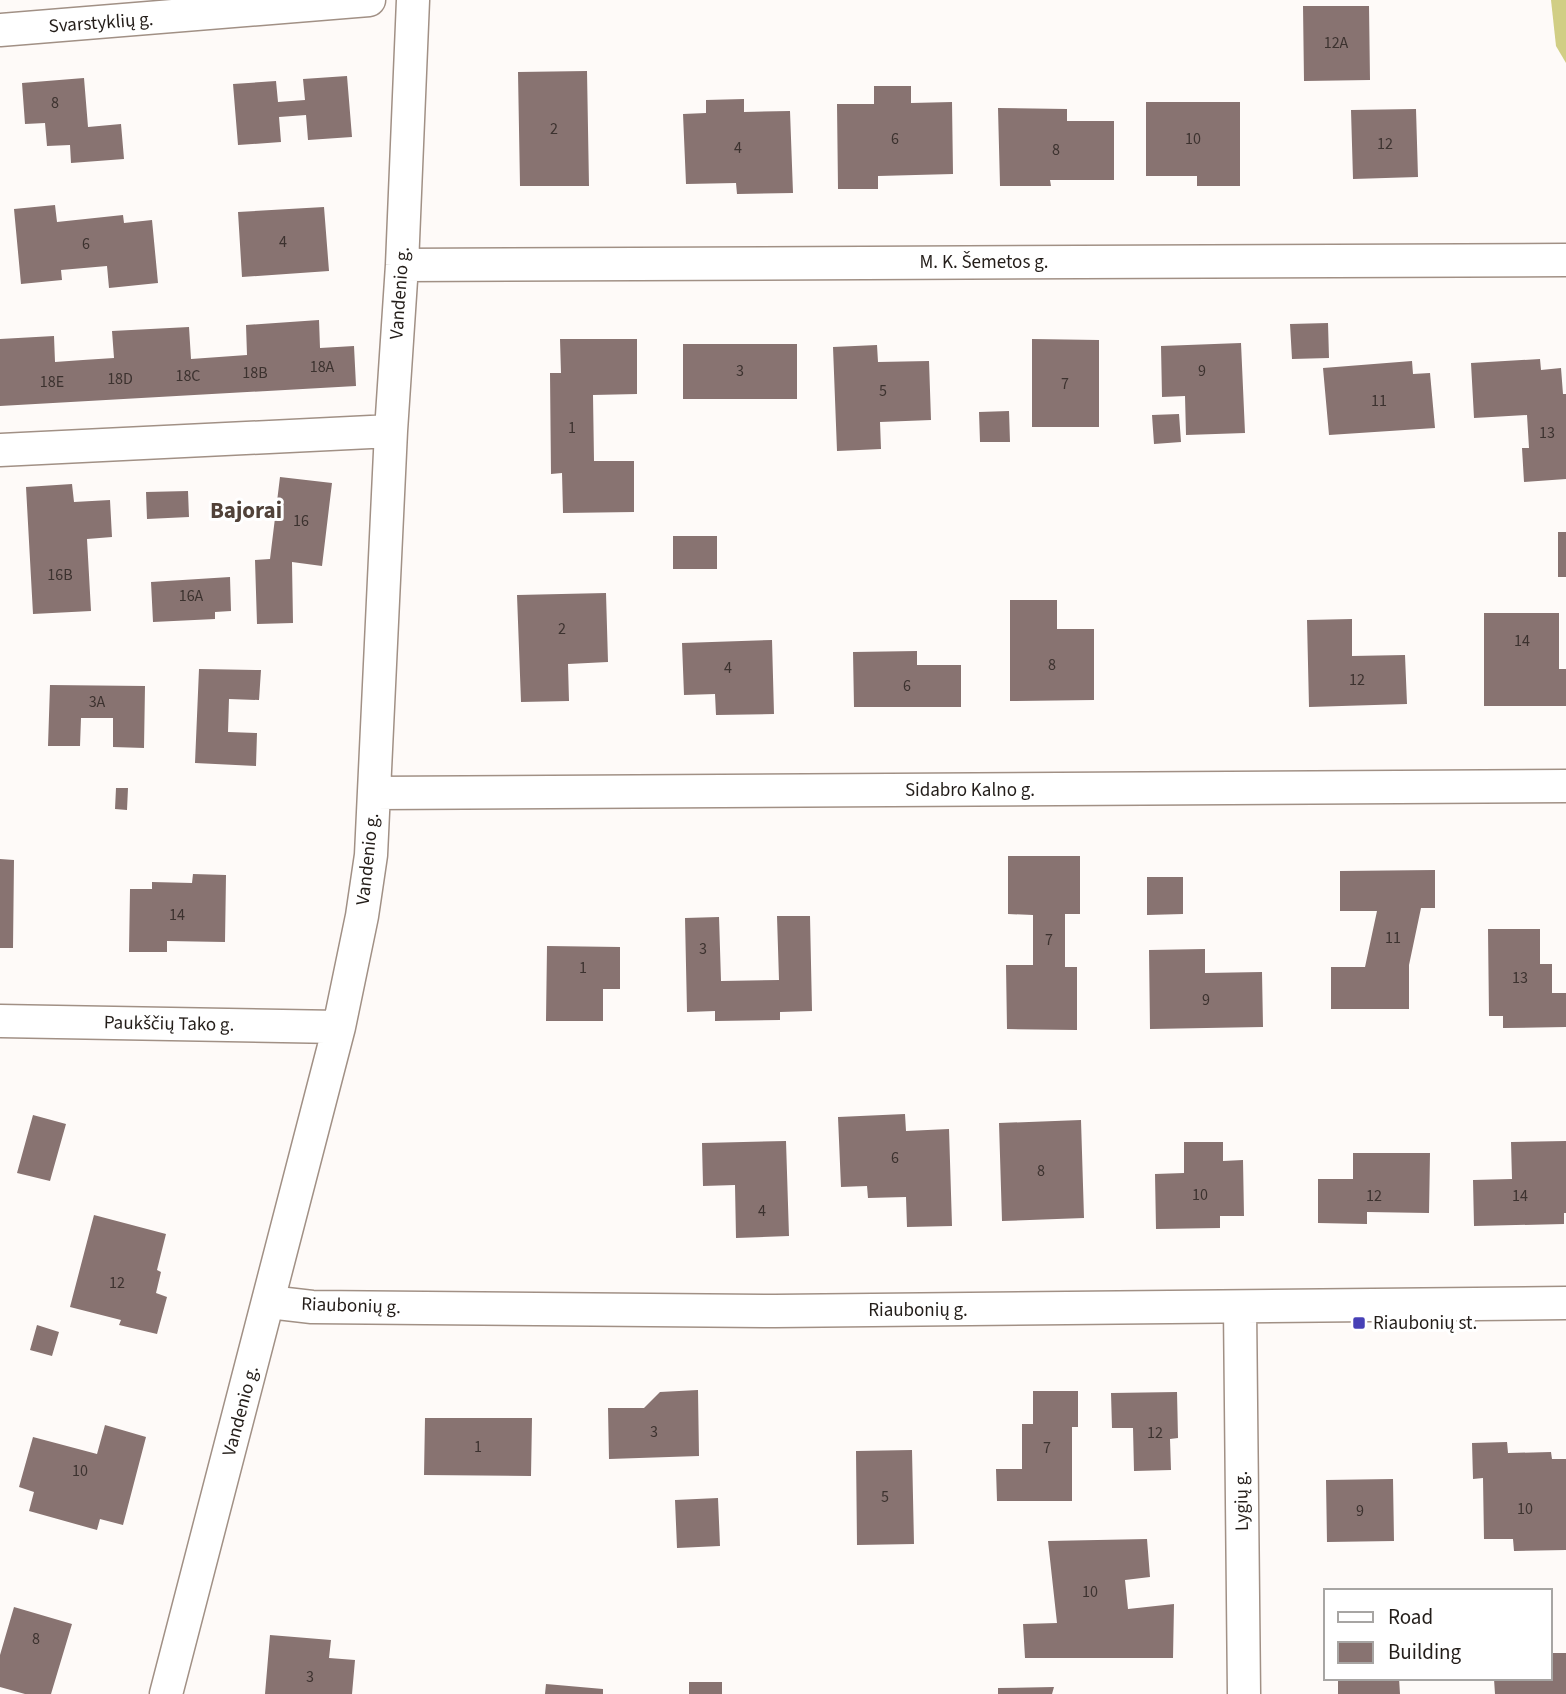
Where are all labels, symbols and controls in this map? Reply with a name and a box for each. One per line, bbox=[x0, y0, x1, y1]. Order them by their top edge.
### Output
street label: Svarstyklių g. bbox=[48, 6, 154, 40]
house number: 12A bbox=[1324, 32, 1349, 54]
house number: 8 bbox=[51, 92, 59, 114]
house number: 2 bbox=[550, 118, 558, 140]
house number: 6 bbox=[891, 128, 899, 150]
house number: 10 bbox=[1185, 128, 1201, 150]
house number: 12 bbox=[1377, 133, 1393, 155]
house number: 4 bbox=[734, 137, 742, 159]
house number: 8 bbox=[1052, 139, 1060, 161]
house number: 4 bbox=[279, 231, 287, 253]
house number: 6 bbox=[82, 233, 90, 255]
street label: Vandenio g. bbox=[383, 246, 417, 340]
street label: M. K. Šemetos g. bbox=[920, 249, 1048, 276]
house number: 18A bbox=[310, 356, 335, 378]
house number: 3 bbox=[736, 360, 744, 382]
house number: 9 bbox=[1198, 360, 1206, 382]
house number: 18B bbox=[242, 362, 268, 384]
house number: 18C bbox=[175, 365, 201, 387]
house number: 18D bbox=[107, 368, 133, 390]
house number: 18E bbox=[40, 371, 64, 393]
house number: 7 bbox=[1061, 373, 1069, 395]
house number: 5 bbox=[879, 380, 887, 402]
house number: 11 bbox=[1371, 390, 1387, 412]
house number: 1 bbox=[568, 417, 576, 439]
house number: 13 bbox=[1539, 422, 1555, 444]
district label: Bajorai bbox=[210, 494, 282, 527]
house number: 16 bbox=[293, 510, 309, 532]
house number: 16B bbox=[47, 564, 73, 586]
house number: 16A bbox=[179, 585, 204, 607]
house number: 2 bbox=[558, 618, 566, 640]
house number: 14 bbox=[1514, 630, 1530, 652]
house number: 8 bbox=[1048, 654, 1056, 676]
house number: 4 bbox=[724, 657, 732, 679]
house number: 12 bbox=[1349, 669, 1365, 691]
house number: 6 bbox=[903, 675, 911, 697]
house number: 3A bbox=[89, 691, 106, 713]
street label: Sidabro Kalno g. bbox=[905, 777, 1035, 804]
street label: Vandenio g. bbox=[350, 811, 386, 907]
house number: 14 bbox=[169, 904, 185, 926]
house number: 11 bbox=[1385, 927, 1401, 949]
house number: 7 bbox=[1045, 929, 1053, 951]
house number: 3 bbox=[699, 938, 707, 960]
house number: 1 bbox=[579, 957, 587, 979]
house number: 13 bbox=[1512, 967, 1528, 989]
house number: 9 bbox=[1202, 989, 1210, 1011]
street label: Paukščių Tako g. bbox=[104, 1009, 234, 1039]
house number: 6 bbox=[891, 1147, 899, 1169]
house number: 8 bbox=[1037, 1160, 1045, 1182]
house number: 10 bbox=[1192, 1184, 1208, 1206]
house number: 12 bbox=[1366, 1185, 1382, 1207]
house number: 14 bbox=[1512, 1185, 1528, 1207]
house number: 4 bbox=[758, 1200, 766, 1222]
house number: 12 bbox=[109, 1272, 125, 1294]
street label: Riaubonių g. bbox=[301, 1291, 401, 1321]
street label: Riaubonių g. bbox=[868, 1297, 968, 1324]
place label: Riaubonių st. bbox=[1373, 1310, 1477, 1337]
marker: Riaubonių st. bbox=[1351, 1315, 1367, 1331]
street label: Vandenio g. bbox=[216, 1363, 266, 1459]
house number: 3 bbox=[650, 1421, 658, 1443]
house number: 12 bbox=[1147, 1422, 1163, 1444]
house number: 1 bbox=[474, 1436, 482, 1458]
house number: 7 bbox=[1043, 1437, 1051, 1459]
house number: 10 bbox=[72, 1460, 88, 1482]
street label: Lygių g. bbox=[1228, 1471, 1256, 1531]
house number: 5 bbox=[881, 1486, 889, 1508]
house number: 10 bbox=[1517, 1498, 1533, 1520]
house number: 9 bbox=[1356, 1500, 1364, 1522]
house number: 10 bbox=[1082, 1581, 1098, 1603]
legend bbox=[1324, 1589, 1552, 1680]
text: Road bbox=[1388, 1602, 1433, 1632]
house number: 8 bbox=[32, 1628, 40, 1650]
text: Building bbox=[1388, 1637, 1462, 1667]
house number: 3 bbox=[306, 1666, 314, 1688]

